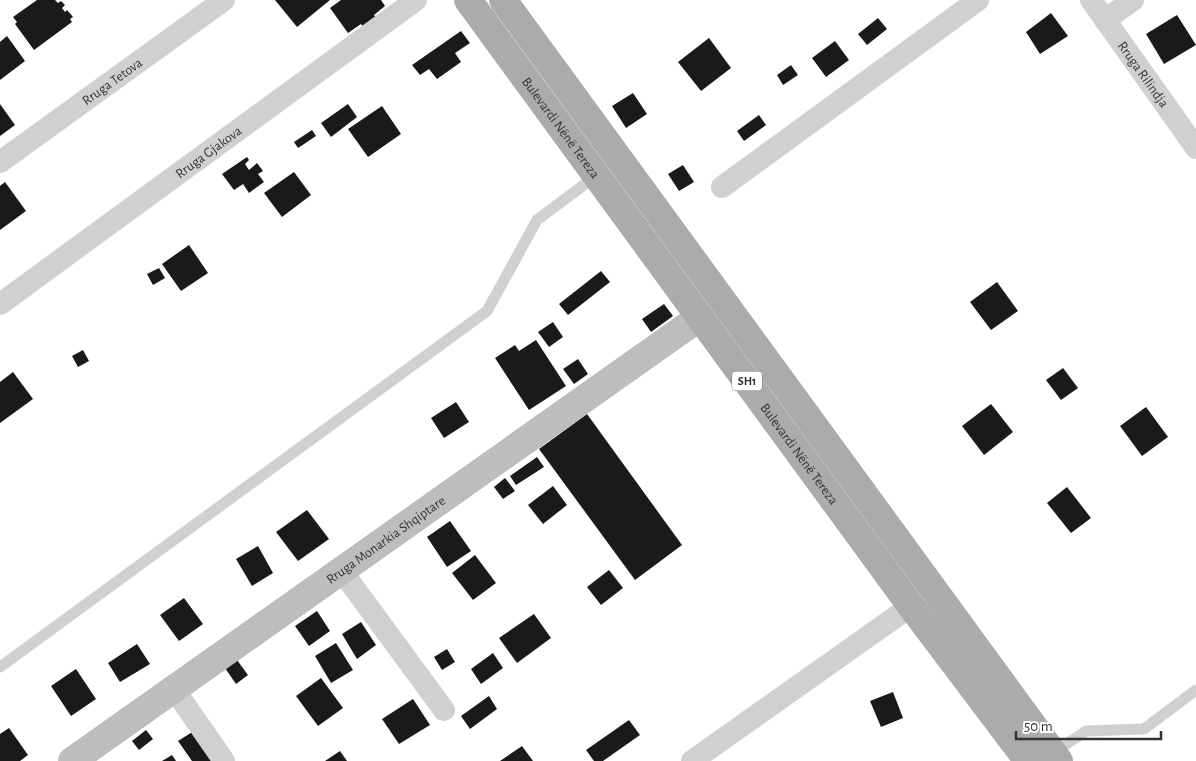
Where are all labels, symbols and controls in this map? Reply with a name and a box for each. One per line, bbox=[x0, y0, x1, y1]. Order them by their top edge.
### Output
street label: Rruga Rilindja bbox=[1115, 39, 1171, 111]
street label: Rruga Tetova bbox=[80, 55, 145, 108]
street label: Bulevardi Nënë Tereza bbox=[519, 75, 602, 182]
street label: Rruga Gjakova bbox=[173, 124, 245, 181]
road number: SH1 bbox=[732, 372, 762, 391]
street label: Bulevardi Nënë Tereza bbox=[757, 401, 841, 508]
street label: Rruga Monarkia Shqiptare bbox=[324, 493, 448, 587]
scale bar bbox=[1016, 708, 1161, 740]
text: 50 m bbox=[1024, 719, 1053, 734]

